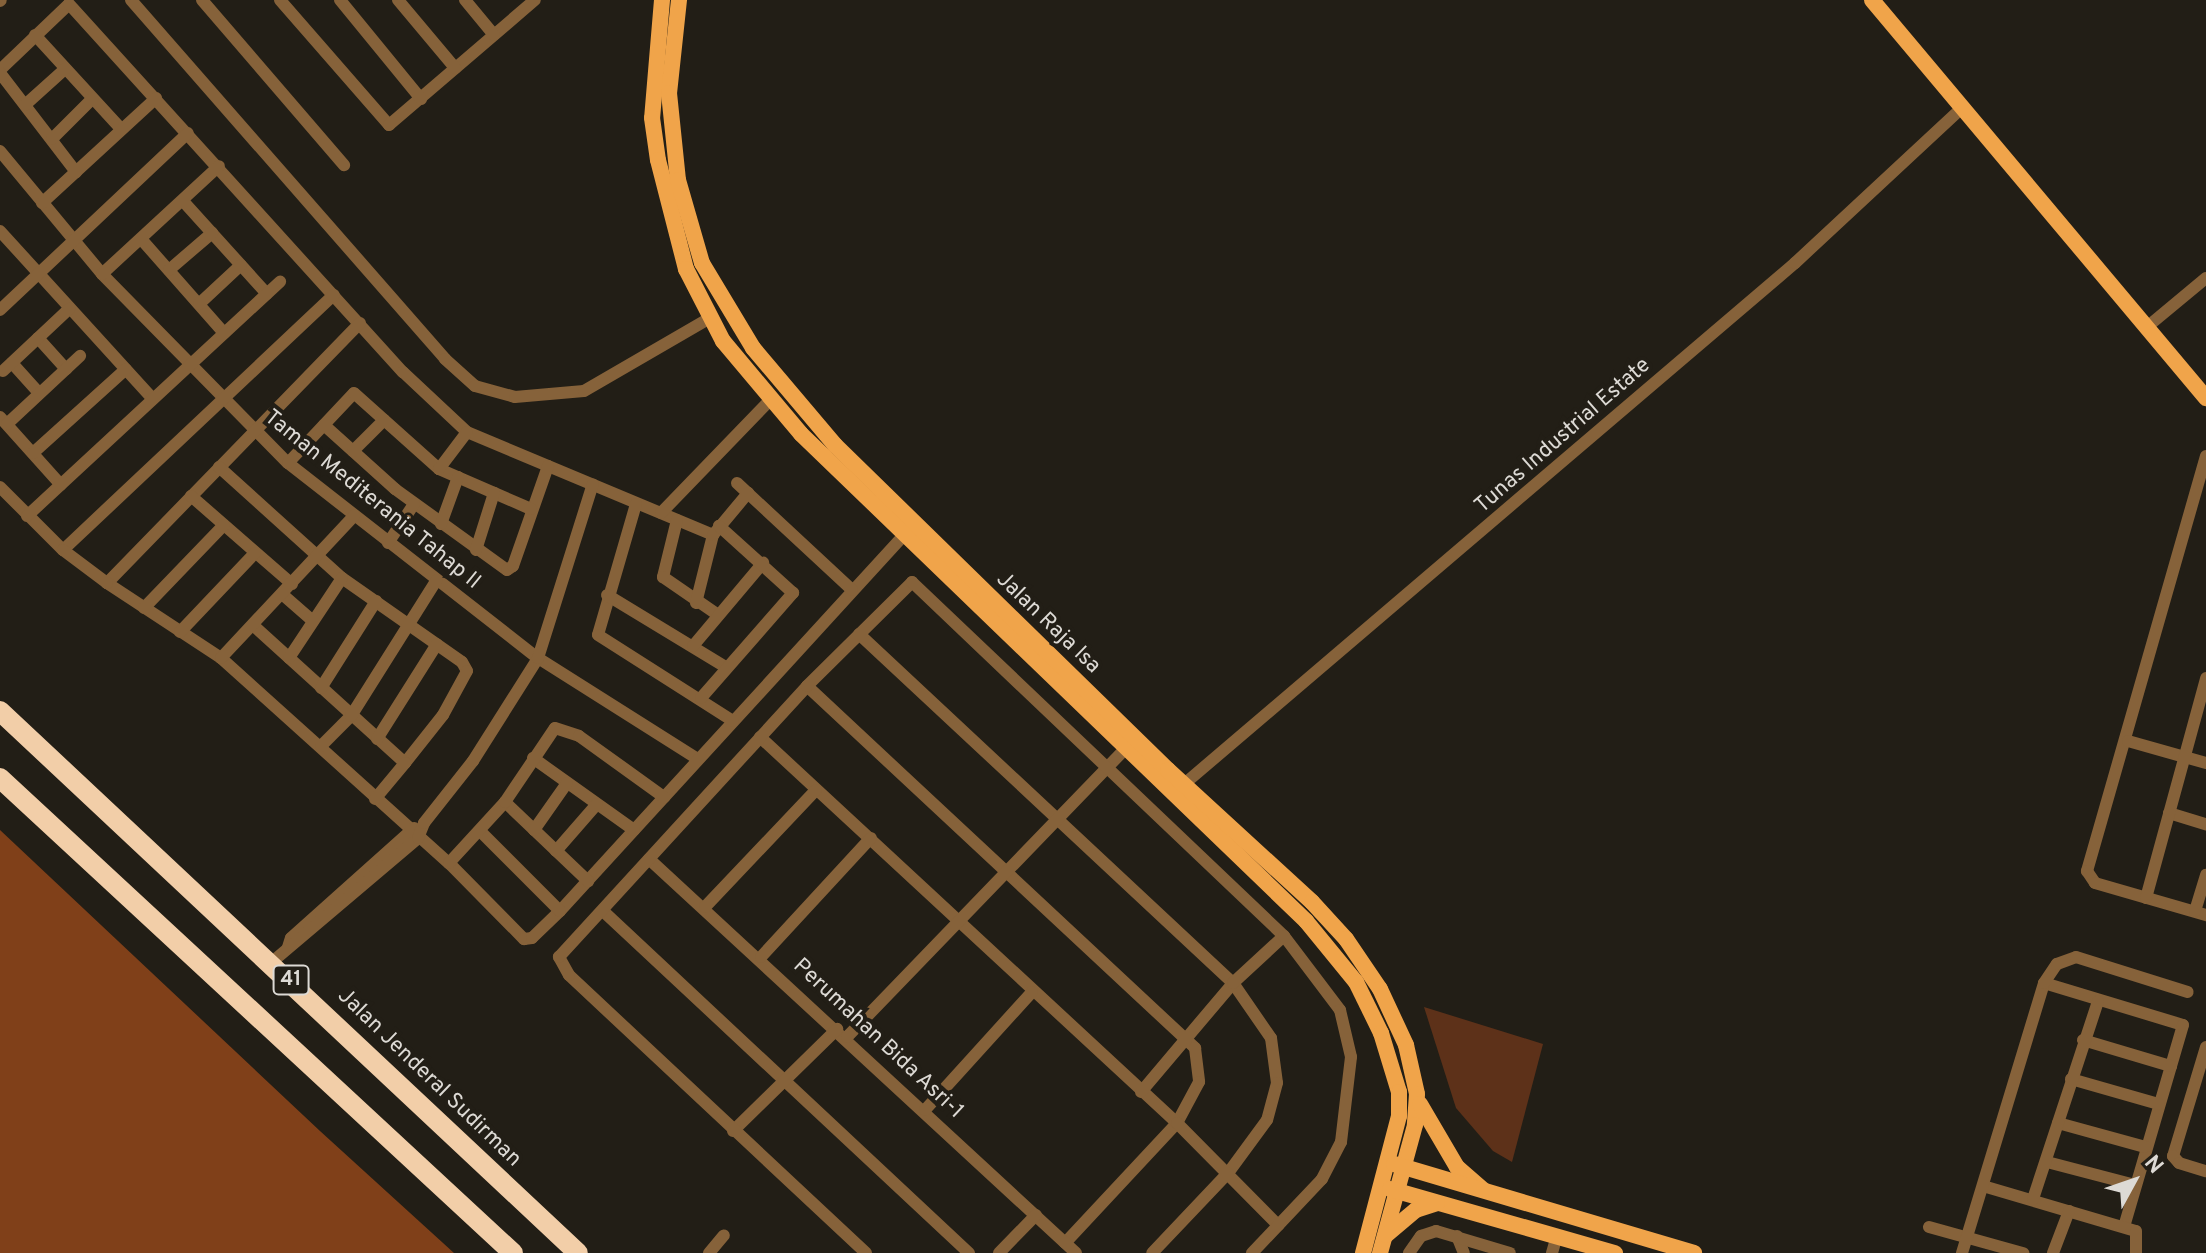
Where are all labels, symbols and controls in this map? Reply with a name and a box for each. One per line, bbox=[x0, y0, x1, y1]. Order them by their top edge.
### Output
street label: Tunas Industrial Estate bbox=[1470, 353, 1656, 519]
street label: Taman Mediterania Tahap II bbox=[258, 404, 486, 596]
street label: Jalan Raja Isa bbox=[990, 567, 1106, 679]
street label: Perumahan Bida Asri-1 bbox=[787, 953, 969, 1125]
road number: 41 bbox=[271, 964, 311, 996]
street label: Jalan Jenderal Sudirman bbox=[332, 983, 526, 1173]
north arrow bbox=[2094, 1141, 2174, 1221]
text: N bbox=[2137, 1151, 2168, 1180]

